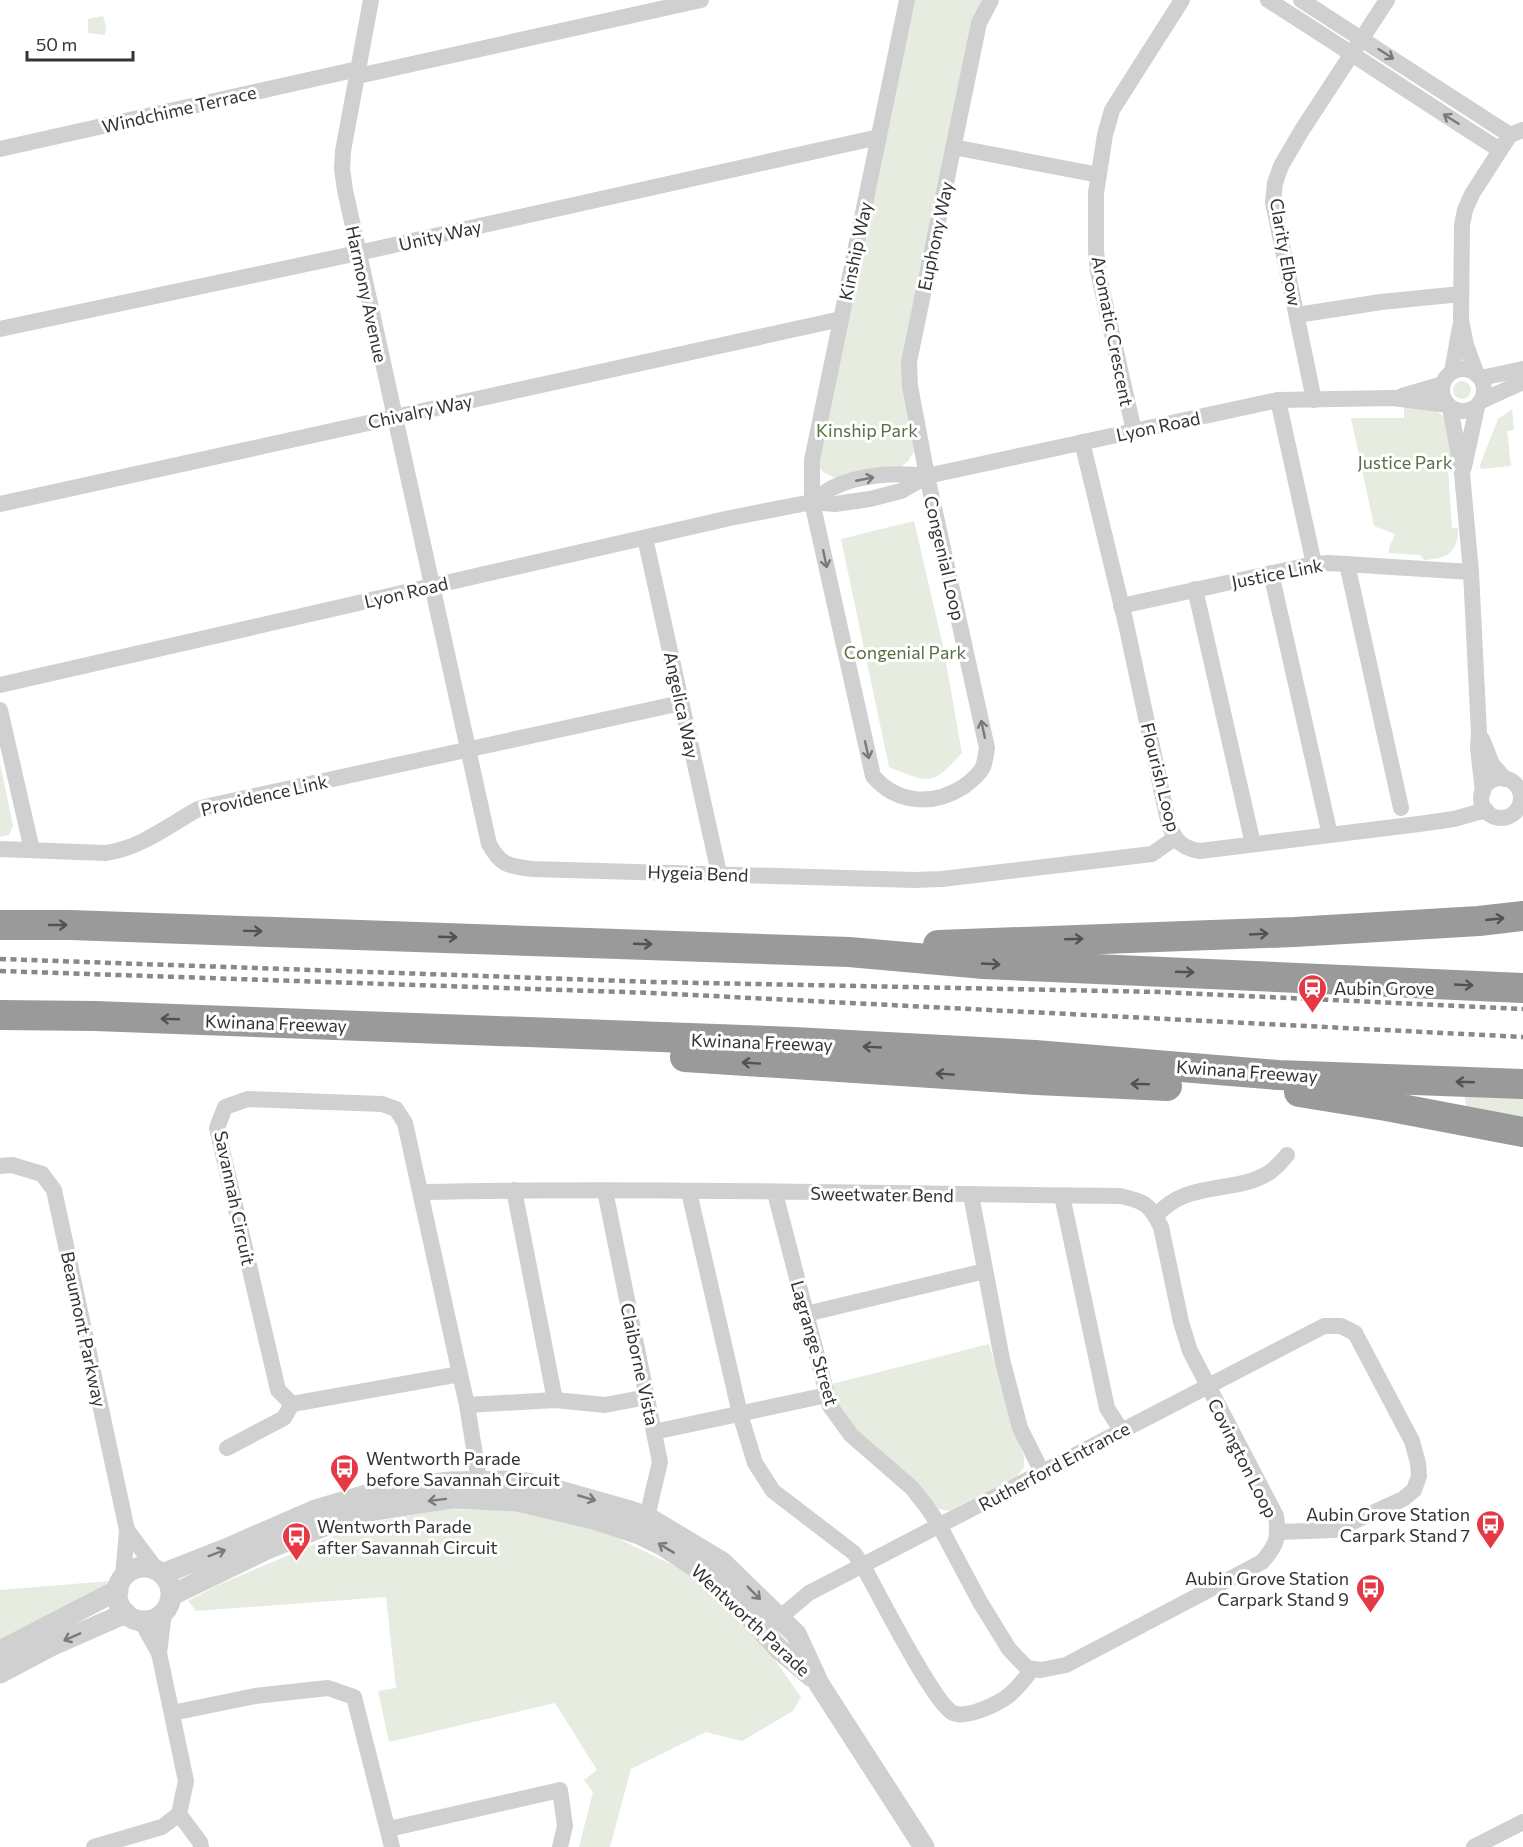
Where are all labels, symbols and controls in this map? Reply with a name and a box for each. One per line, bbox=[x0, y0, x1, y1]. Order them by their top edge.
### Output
scale bar bbox=[27, 24, 134, 62]
text: 50 m bbox=[36, 33, 77, 55]
one-way arrow bbox=[1377, 48, 1394, 60]
street label: Windchime Terrace bbox=[100, 81, 258, 137]
one-way arrow bbox=[1443, 112, 1460, 124]
street label: Euphony Way bbox=[913, 179, 957, 293]
street label: Clarity Elbow bbox=[1266, 196, 1306, 308]
street label: Kinship Way bbox=[834, 200, 876, 302]
street label: Unity Way bbox=[397, 215, 483, 255]
street label: Harmony Avenue bbox=[342, 224, 392, 364]
street label: Aromatic Crescent bbox=[1088, 254, 1138, 408]
street label: Chivalry Way bbox=[366, 389, 474, 433]
street label: Lyon Road bbox=[1114, 406, 1202, 446]
park label: Kinship Park bbox=[816, 419, 918, 441]
park label: Justice Park bbox=[1358, 451, 1453, 473]
one-way arrow bbox=[855, 473, 874, 484]
street label: Congenial Loop bbox=[920, 494, 970, 622]
one-way arrow bbox=[819, 550, 831, 569]
street label: Justice Link bbox=[1230, 553, 1325, 593]
street label: Lyon Road bbox=[362, 572, 450, 612]
park label: Congenial Park bbox=[844, 641, 966, 663]
street label: Angelica Way bbox=[660, 650, 704, 760]
one-way arrow bbox=[977, 720, 988, 739]
street label: Flourish Loop bbox=[1137, 720, 1185, 834]
one-way arrow bbox=[861, 740, 873, 759]
street label: Providence Link bbox=[198, 770, 330, 820]
street label: Hygeia Bend bbox=[647, 860, 749, 886]
one-way arrow bbox=[1485, 914, 1505, 925]
one-way arrow bbox=[48, 919, 68, 931]
one-way arrow bbox=[243, 925, 263, 936]
one-way arrow bbox=[1248, 928, 1268, 939]
one-way arrow bbox=[438, 932, 458, 943]
one-way arrow bbox=[1064, 933, 1084, 944]
one-way arrow bbox=[633, 939, 653, 950]
one-way arrow bbox=[980, 959, 1000, 970]
one-way arrow bbox=[1175, 966, 1195, 978]
station icon: Aubin Grove bbox=[1297, 972, 1329, 1014]
place label: Aubin Grove bbox=[1334, 977, 1434, 999]
one-way arrow bbox=[1454, 980, 1474, 991]
street label: Kwinana Freeway bbox=[205, 1010, 347, 1036]
one-way arrow bbox=[161, 1013, 181, 1024]
street label: Kwinana Freeway bbox=[691, 1029, 833, 1055]
one-way arrow bbox=[862, 1041, 882, 1052]
street label: Kwinana Freeway bbox=[1175, 1055, 1319, 1087]
one-way arrow bbox=[741, 1057, 761, 1068]
one-way arrow bbox=[936, 1069, 956, 1080]
one-way arrow bbox=[1455, 1076, 1475, 1087]
one-way arrow bbox=[1131, 1079, 1151, 1090]
street label: Savannah Circuit bbox=[210, 1129, 260, 1267]
street label: Sweetwater Bend bbox=[810, 1182, 954, 1206]
street label: Beaumont Parkway bbox=[57, 1249, 111, 1409]
street label: Lagrange Street bbox=[787, 1278, 843, 1408]
street label: Claiborne Vista bbox=[616, 1301, 664, 1427]
street label: Covington Loop bbox=[1203, 1395, 1283, 1521]
street label: Rutherford Entrance bbox=[975, 1417, 1133, 1515]
place label: Wentworth Parade before Savannah Circuit bbox=[366, 1447, 560, 1490]
bus stop icon: Wentworth Parade before Savannah Circuit bbox=[329, 1452, 361, 1494]
one-way arrow bbox=[577, 1493, 596, 1504]
one-way arrow bbox=[428, 1495, 448, 1506]
place label: Aubin Grove Station Carpark Stand 7 bbox=[1306, 1503, 1470, 1546]
bus stop icon: Aubin Grove Station Carpark Stand 7 bbox=[1475, 1508, 1507, 1550]
place label: Wentworth Parade after Savannah Circuit bbox=[317, 1515, 498, 1558]
bus stop icon: Wentworth Parade after Savannah Circuit bbox=[280, 1520, 312, 1562]
one-way arrow bbox=[658, 1542, 675, 1554]
one-way arrow bbox=[207, 1546, 226, 1557]
street label: Wentworth Parade bbox=[687, 1559, 815, 1681]
place label: Aubin Grove Station Carpark Stand 9 bbox=[1185, 1567, 1349, 1610]
bus stop icon: Aubin Grove Station Carpark Stand 9 bbox=[1354, 1572, 1386, 1614]
one-way arrow bbox=[746, 1586, 761, 1600]
one-way arrow bbox=[63, 1632, 81, 1643]

